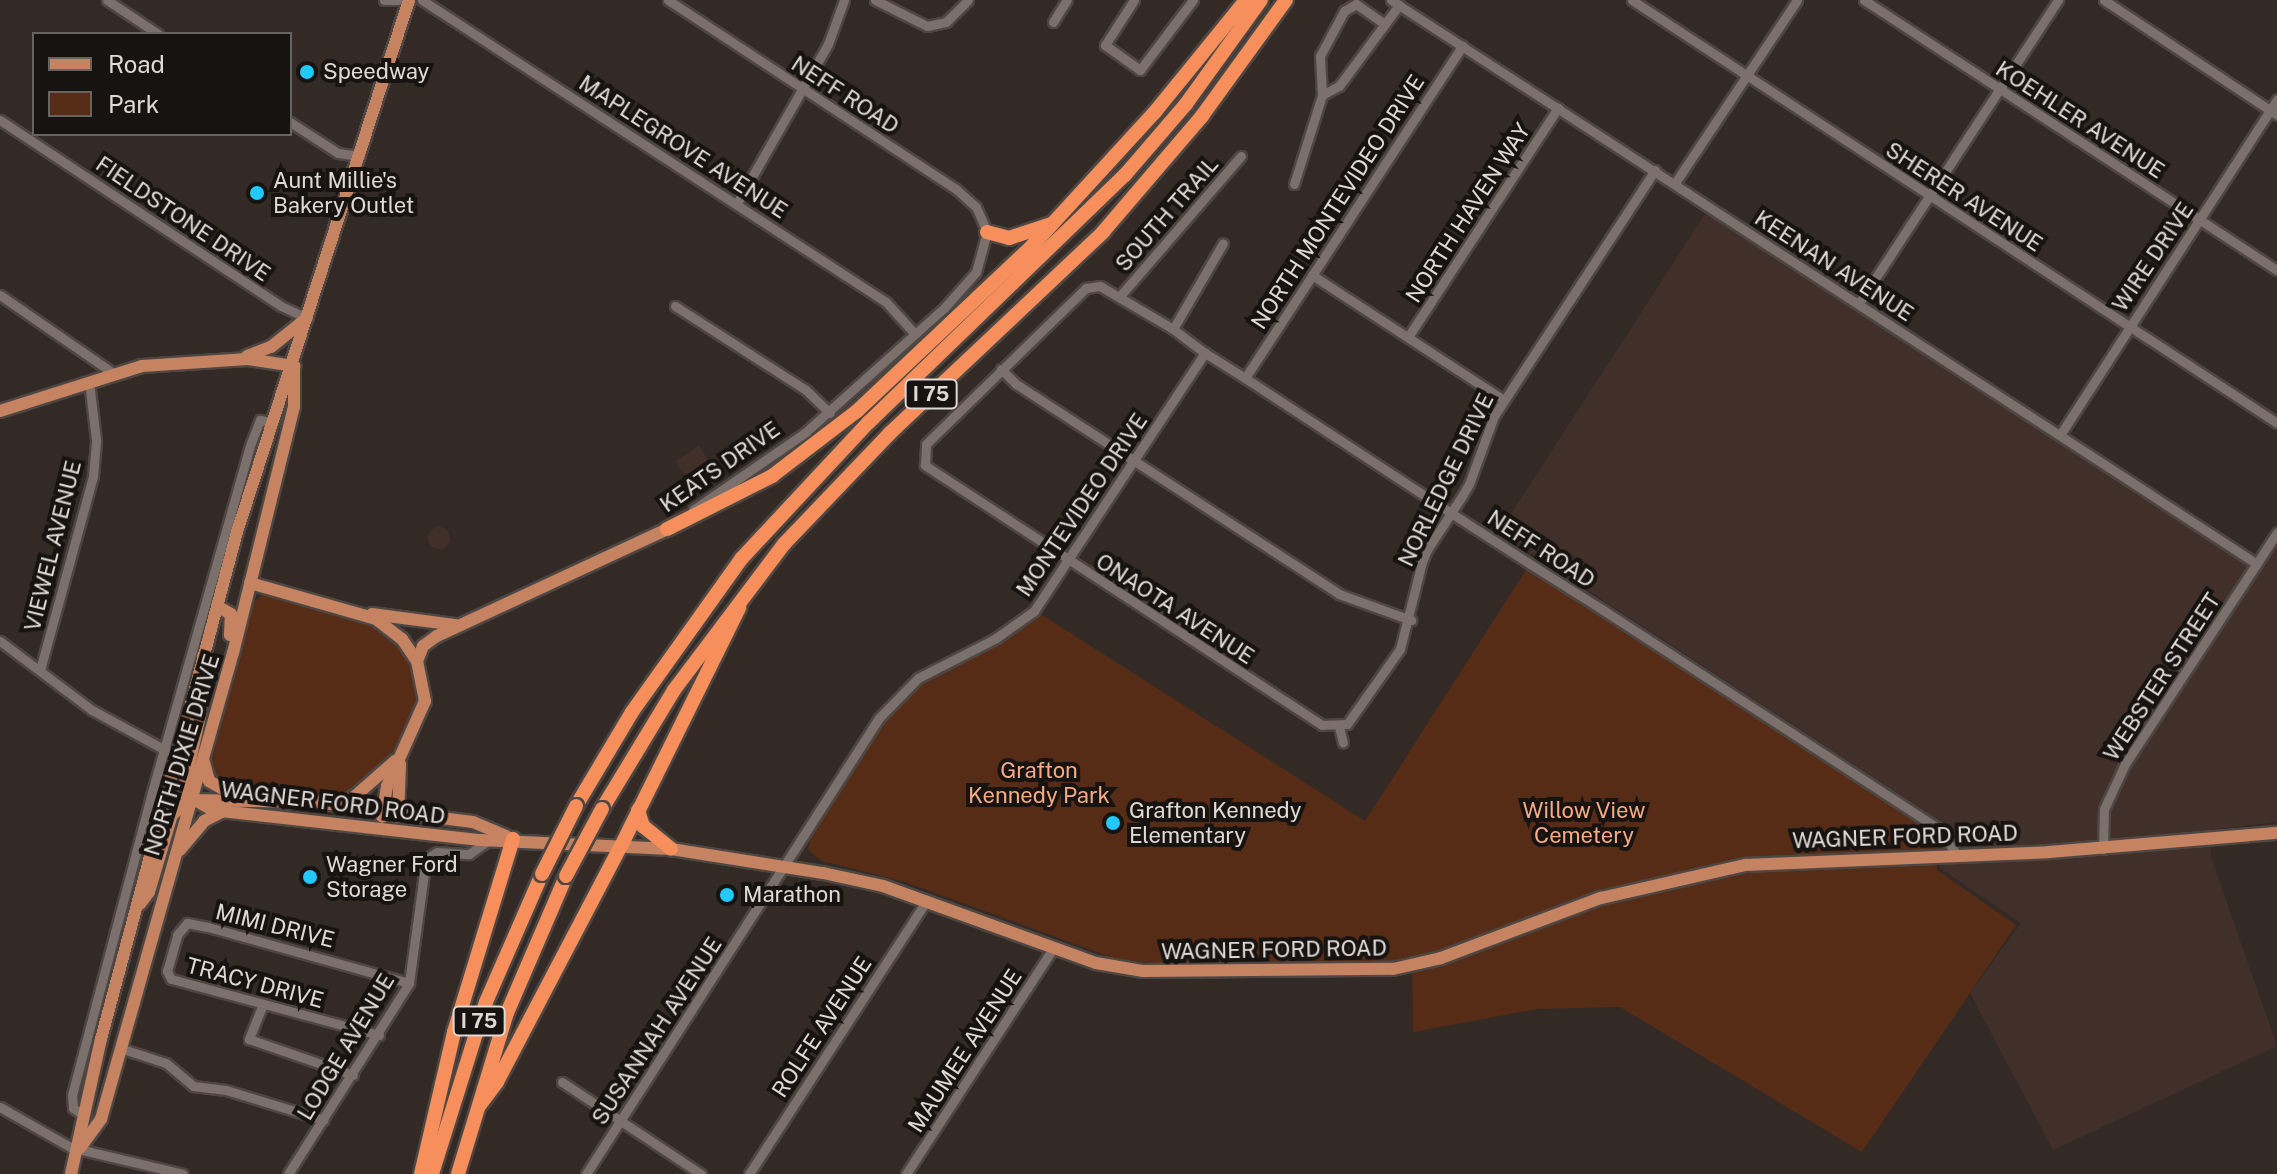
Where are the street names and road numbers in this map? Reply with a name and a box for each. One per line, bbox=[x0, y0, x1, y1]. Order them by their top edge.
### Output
street label: NEFF ROAD bbox=[786, 50, 904, 140]
street label: KOEHLER AVENUE bbox=[1991, 56, 2169, 184]
street label: MAPLEGROVE AVENUE bbox=[574, 70, 792, 224]
street label: NORTH MONTEVIDEO DRIVE bbox=[1246, 70, 1430, 334]
street label: NORTH HAVEN WAY bbox=[1400, 118, 1536, 308]
street label: SHERER AVENUE bbox=[1881, 137, 2047, 257]
street label: FIELDSTONE DRIVE bbox=[91, 151, 275, 287]
street label: SOUTH TRAIL bbox=[1110, 151, 1224, 277]
street label: WIRE DRIVE bbox=[2107, 197, 2199, 317]
street label: KEENAN AVENUE bbox=[1750, 205, 1918, 327]
road number: I 75 bbox=[903, 378, 959, 410]
street label: NORLEDGE DRIVE bbox=[1393, 389, 1499, 571]
street label: MONTEVIDEO DRIVE bbox=[1011, 408, 1153, 602]
street label: KEATS DRIVE bbox=[655, 416, 785, 518]
street label: VIEWEL AVENUE bbox=[19, 458, 87, 634]
street label: NEFF ROAD bbox=[1482, 504, 1600, 594]
street label: ONAOTA AVENUE bbox=[1091, 548, 1259, 670]
street label: WEBSTER STREET bbox=[2098, 588, 2226, 766]
street label: NORTH DIXIE DRIVE bbox=[139, 651, 225, 859]
street label: WAGNER FORD ROAD bbox=[219, 776, 447, 830]
street label: WAGNER FORD ROAD bbox=[1792, 820, 2018, 854]
street label: MIMI DRIVE bbox=[213, 898, 337, 954]
street label: SUSANNAH AVENUE bbox=[586, 932, 728, 1130]
street label: WAGNER FORD ROAD bbox=[1161, 935, 1387, 965]
street label: TRACY DRIVE bbox=[183, 952, 327, 1014]
street label: ROLFE AVENUE bbox=[767, 952, 877, 1102]
street label: MAUMEE AVENUE bbox=[902, 964, 1028, 1138]
street label: LODGE AVENUE bbox=[292, 969, 400, 1125]
road number: I 75 bbox=[451, 1005, 507, 1037]

